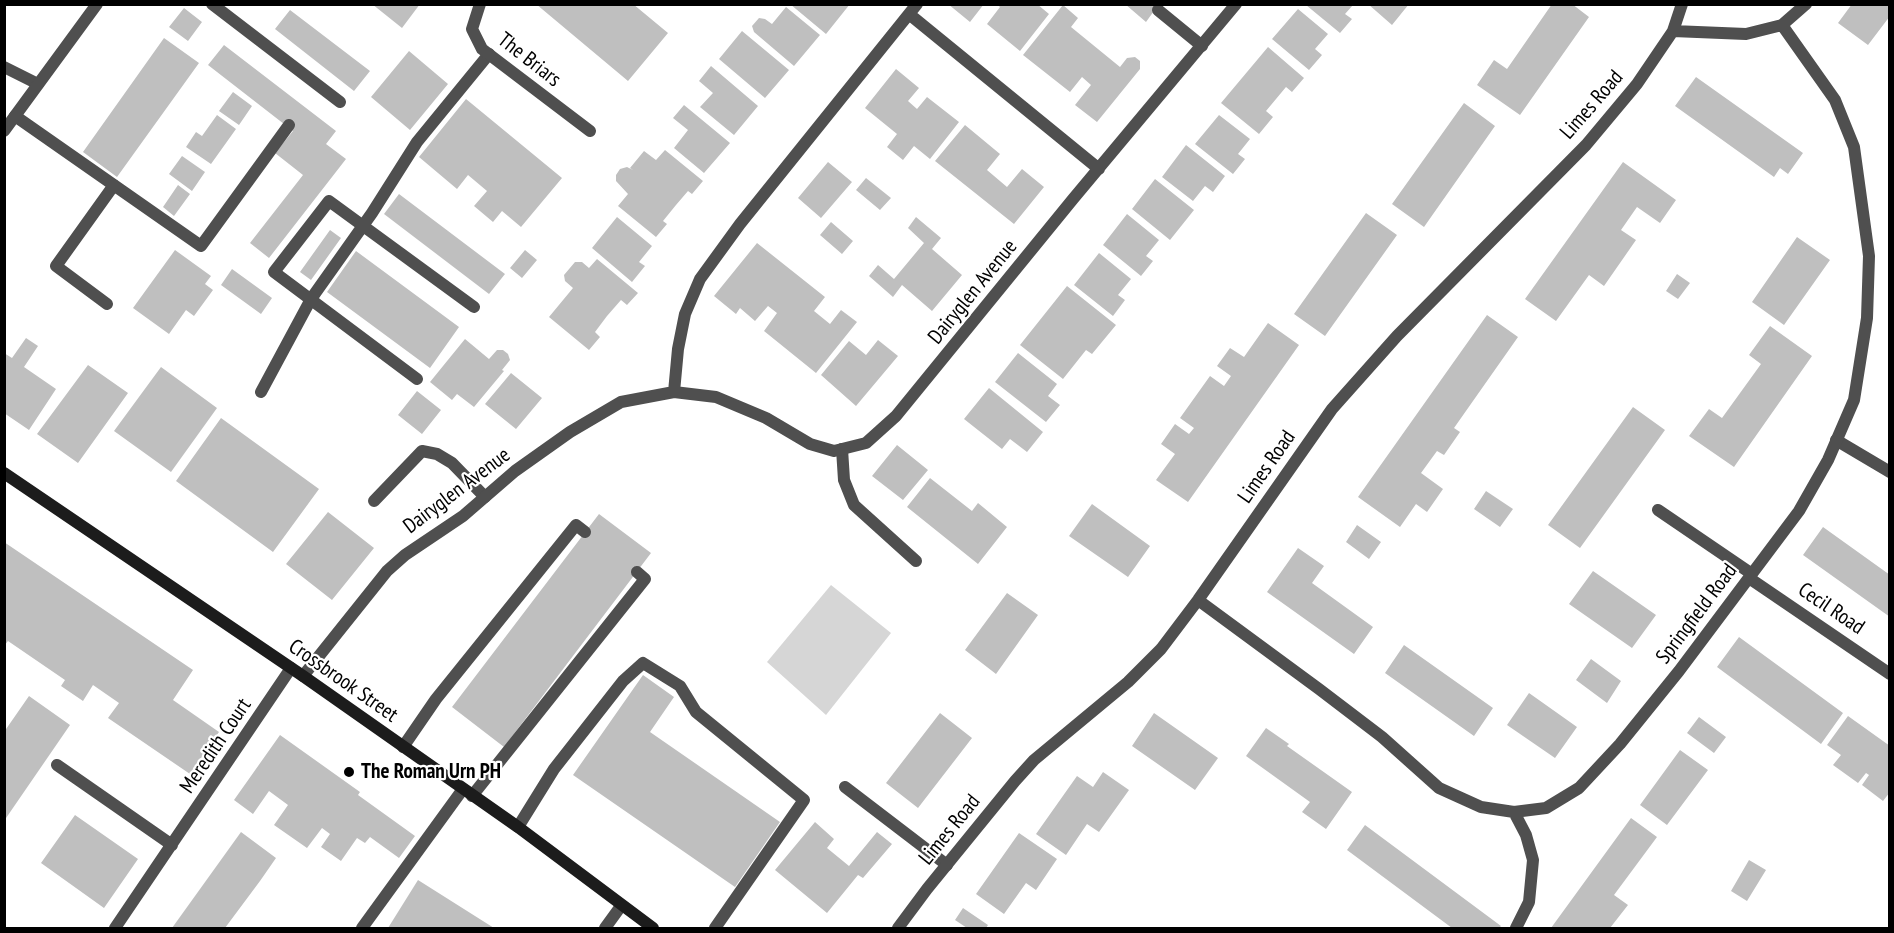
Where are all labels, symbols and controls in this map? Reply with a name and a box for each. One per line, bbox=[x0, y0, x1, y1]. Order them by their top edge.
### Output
street label: The Briars bbox=[492, 28, 566, 92]
street label: Limes Road bbox=[1555, 65, 1629, 145]
street label: Dairyglen Avenue bbox=[923, 235, 1023, 349]
street label: Limes Road bbox=[1233, 426, 1301, 508]
street label: Dairyglen Avenue bbox=[399, 443, 515, 539]
street label: Springfield Road bbox=[1651, 559, 1743, 669]
street label: Cecil Road bbox=[1793, 578, 1869, 640]
street label: Crossbrook Street bbox=[284, 634, 402, 728]
street label: Meredith Court bbox=[175, 694, 257, 798]
place label: The Roman Urn PH bbox=[361, 759, 501, 785]
marker: The Roman Urn PH bbox=[342, 765, 356, 779]
street label: Limes Road bbox=[914, 790, 986, 870]

